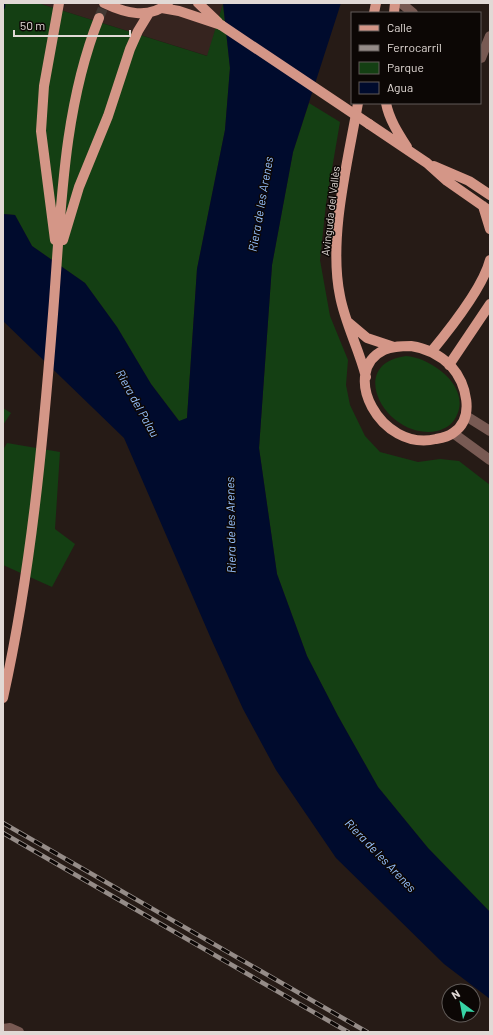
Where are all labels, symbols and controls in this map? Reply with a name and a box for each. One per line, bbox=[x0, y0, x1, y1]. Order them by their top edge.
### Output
scale bar bbox=[14, 12, 130, 38]
legend bbox=[351, 12, 481, 104]
text: 50 m bbox=[20, 18, 45, 32]
text: Calle bbox=[387, 20, 412, 34]
text: Ferrocarril bbox=[387, 40, 442, 54]
text: Parque bbox=[387, 60, 424, 74]
text: Agua bbox=[387, 80, 413, 94]
water label: Riera de les Arenes bbox=[245, 155, 275, 252]
street label: Avinguda del Vallès bbox=[318, 165, 342, 257]
water label: Riera del Palau bbox=[114, 367, 162, 439]
water label: Riera de les Arenes bbox=[222, 476, 238, 573]
water label: Riera de les Arenes bbox=[343, 816, 420, 895]
north arrow bbox=[441, 983, 481, 1023]
text: N bbox=[449, 987, 462, 1002]

